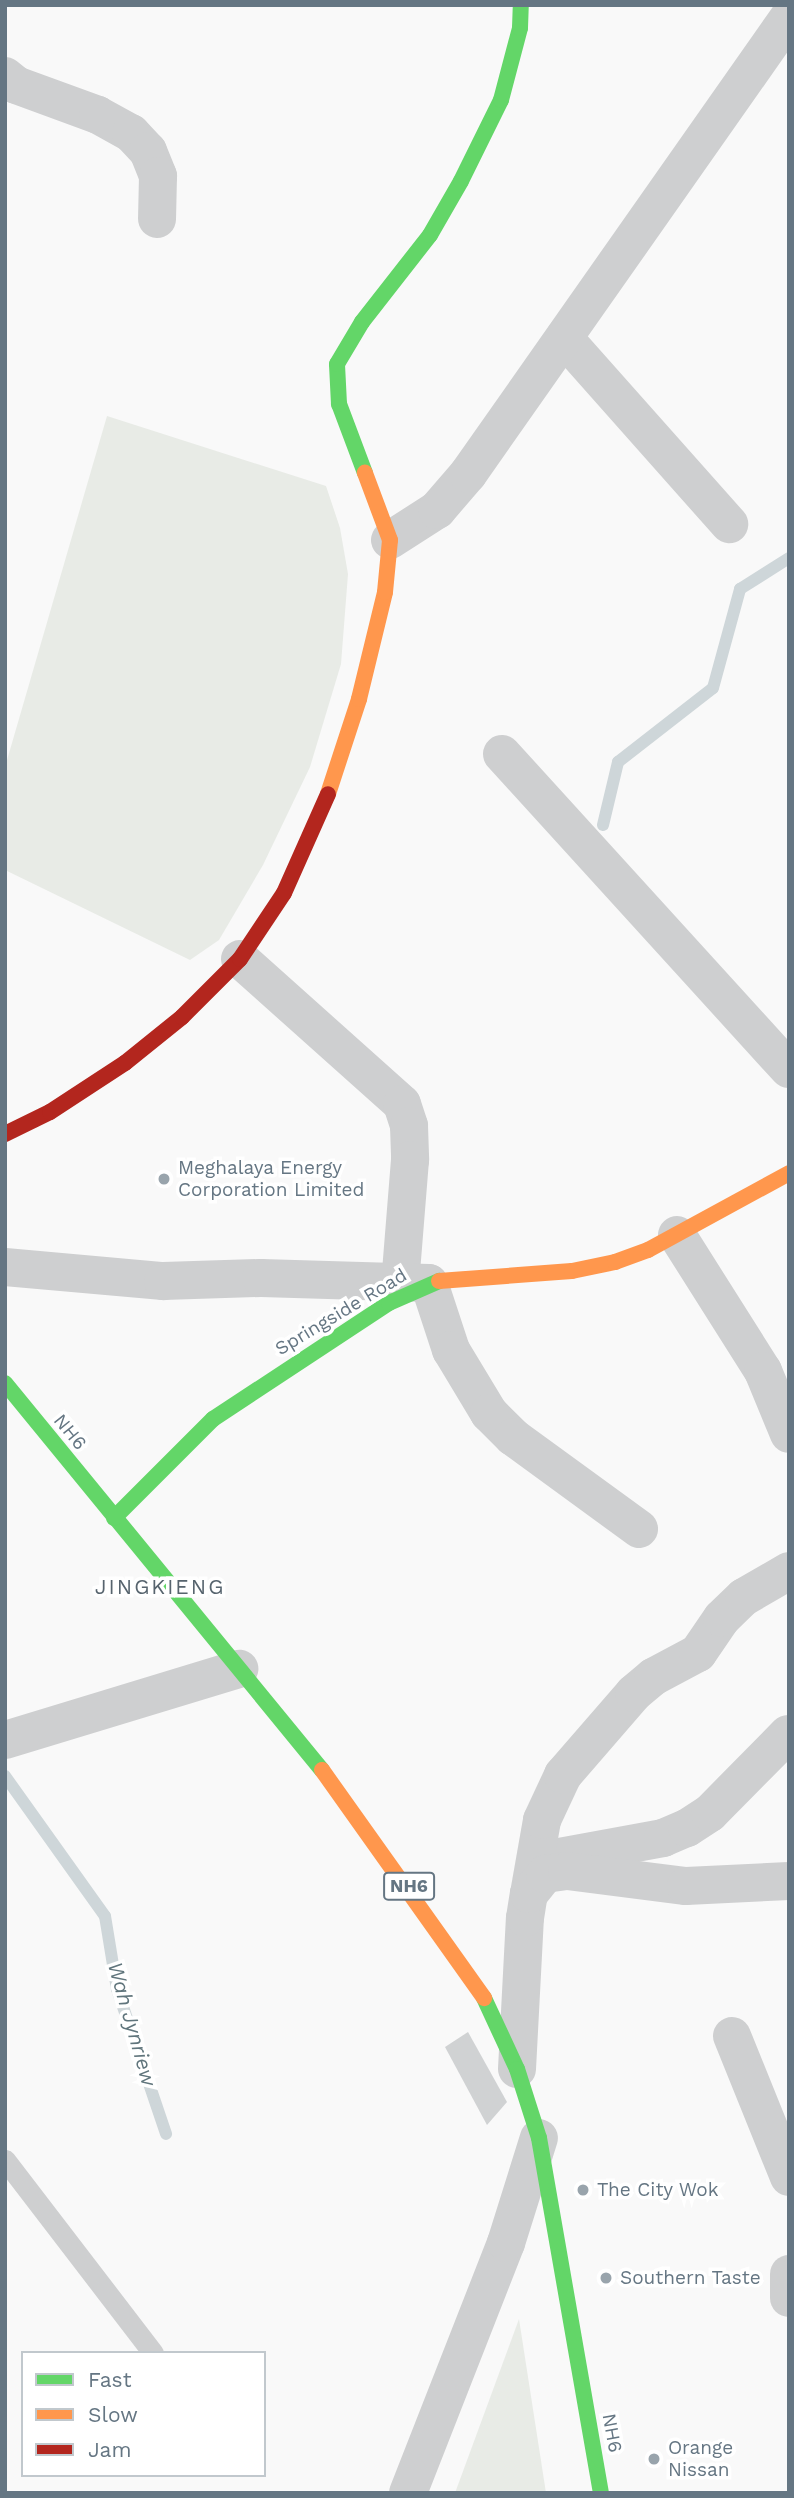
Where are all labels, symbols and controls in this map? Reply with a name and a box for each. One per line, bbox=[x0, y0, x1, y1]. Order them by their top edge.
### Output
place label: Meghalaya Energy Corporation Limited bbox=[178, 1157, 364, 1201]
marker: Meghalaya Energy Corporation Limited bbox=[156, 1171, 172, 1187]
street label: Springside Road bbox=[271, 1264, 411, 1360]
street label: NH6 bbox=[49, 1409, 91, 1455]
district label: JINGKIENG bbox=[96, 1574, 224, 1600]
road number: NH6 bbox=[383, 1872, 435, 1900]
water label: Wah Jynriew bbox=[102, 1959, 162, 2089]
place label: The City Wok bbox=[597, 2179, 719, 2201]
marker: The City Wok bbox=[575, 2182, 591, 2198]
place label: Southern Taste bbox=[620, 2267, 761, 2289]
marker: Southern Taste bbox=[598, 2270, 614, 2286]
legend bbox=[21, 2351, 266, 2477]
text: Fast bbox=[88, 2367, 132, 2392]
text: Slow bbox=[88, 2402, 138, 2427]
street label: NH6 bbox=[597, 2412, 627, 2454]
text: Jam bbox=[88, 2437, 131, 2462]
place label: Orange Nissan bbox=[668, 2437, 733, 2481]
marker: Orange Nissan bbox=[646, 2451, 662, 2467]

